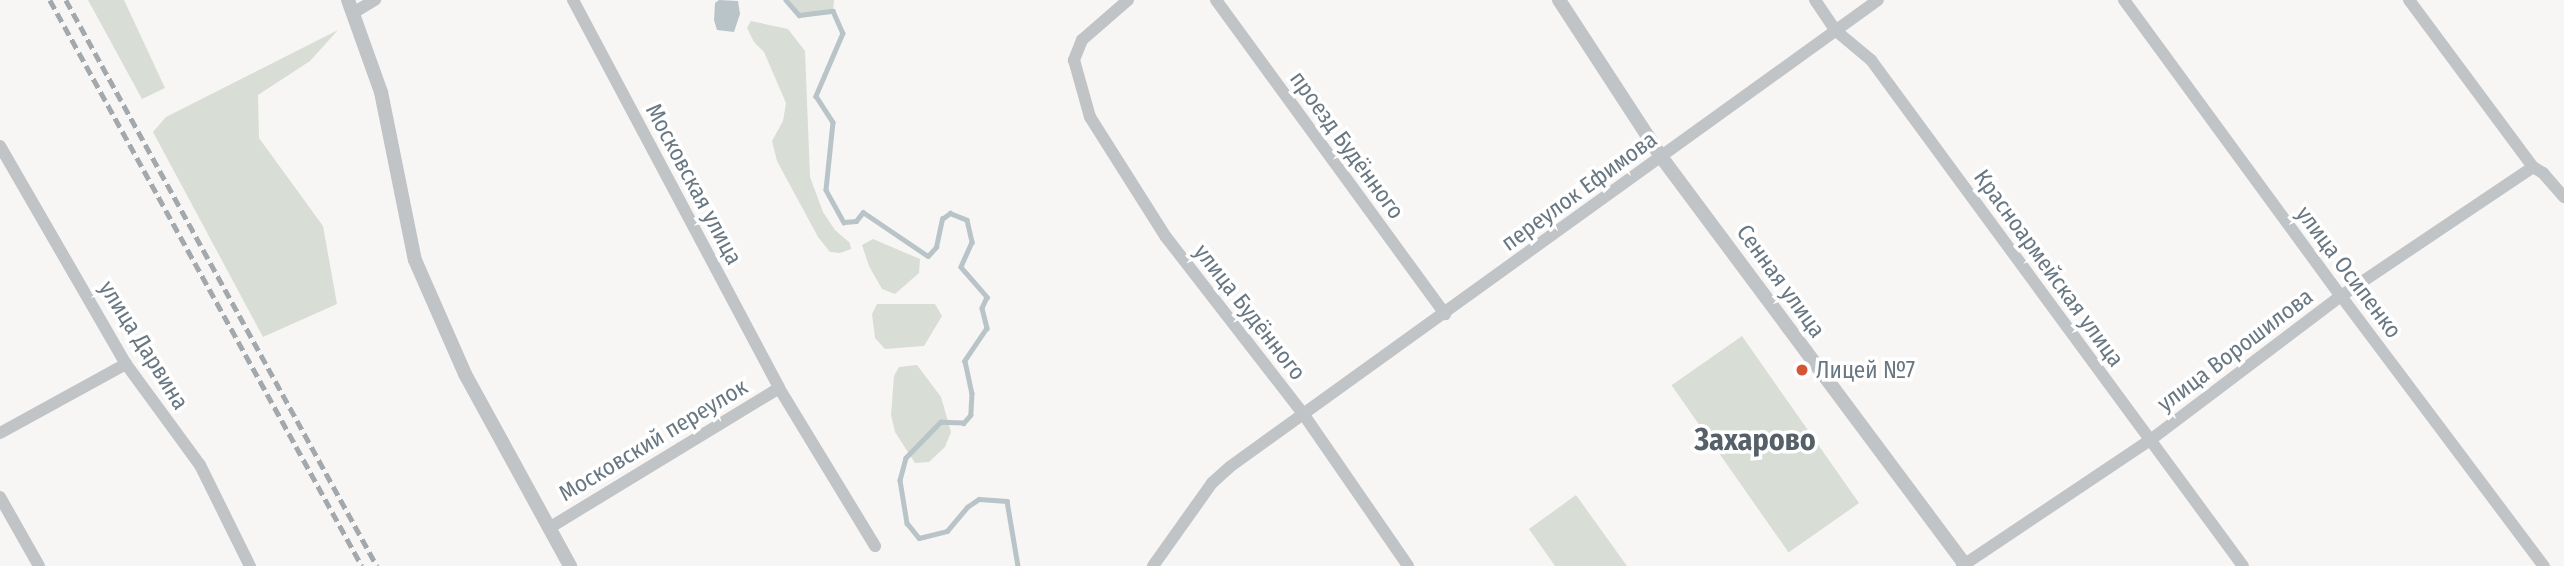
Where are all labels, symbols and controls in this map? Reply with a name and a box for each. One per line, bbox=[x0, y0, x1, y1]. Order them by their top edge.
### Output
street label: проезд Будённого bbox=[1284, 66, 1410, 224]
street label: Московская улица bbox=[640, 99, 748, 269]
street label: переулок Ефимова bbox=[1496, 125, 1662, 257]
street label: Красноармейская улица bbox=[1968, 164, 2130, 372]
street label: улица Осипенко bbox=[2290, 201, 2408, 343]
street label: Сенная улица bbox=[1731, 219, 1831, 343]
street label: улица Будённого bbox=[1188, 239, 1312, 385]
street label: улица Дарвина bbox=[93, 275, 195, 415]
street label: улица Ворошилова bbox=[2152, 283, 2318, 417]
place label: Лицей №7 bbox=[1816, 356, 1915, 384]
marker: Лицей №7 bbox=[1794, 362, 1810, 378]
street label: Московский переулок bbox=[554, 373, 752, 507]
district label: Захарово bbox=[1694, 422, 1816, 458]

